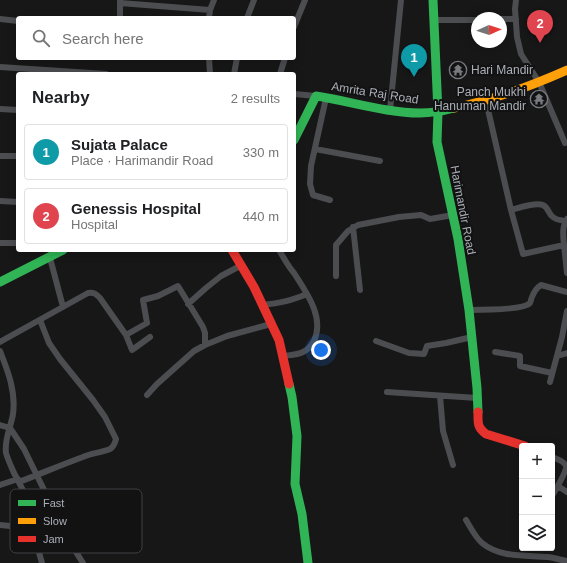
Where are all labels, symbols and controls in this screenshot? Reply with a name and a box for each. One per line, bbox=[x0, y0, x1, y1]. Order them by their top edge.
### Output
pin: 2 bbox=[527, 10, 553, 43]
north arrow bbox=[471, 12, 507, 48]
search box bbox=[16, 16, 296, 60]
icon: search bbox=[30, 27, 52, 49]
text: Search here bbox=[62, 30, 144, 47]
pin: 1 bbox=[401, 44, 427, 77]
temple icon: Hari Mandir bbox=[448, 60, 468, 80]
place label: Hari Mandir bbox=[471, 63, 533, 77]
street label: Amrita Raj Road bbox=[330, 79, 420, 107]
place label: Panch Mukhi Hanuman Mandir bbox=[434, 85, 526, 113]
text: Nearby bbox=[32, 88, 90, 107]
temple icon: Panch Mukhi Hanuman Mandir bbox=[529, 89, 549, 109]
text: 2 results bbox=[231, 91, 280, 106]
text: Sujata Palace bbox=[71, 136, 168, 153]
text: 1 bbox=[42, 145, 50, 160]
text: 330 m bbox=[243, 145, 279, 160]
text: Place · Harimandir Road bbox=[71, 153, 213, 168]
street label: Harimandir Road bbox=[447, 164, 479, 256]
text: Genessis Hospital bbox=[71, 200, 201, 217]
text: 2 bbox=[42, 209, 50, 224]
text: 440 m bbox=[243, 209, 279, 224]
text: Hospital bbox=[71, 217, 118, 232]
your location bbox=[311, 340, 331, 360]
map controls bbox=[519, 443, 555, 551]
button: + bbox=[519, 443, 555, 479]
button: − bbox=[519, 479, 555, 515]
legend bbox=[10, 489, 142, 553]
text: Fast bbox=[43, 497, 64, 509]
text: Slow bbox=[43, 515, 67, 527]
button: layers bbox=[519, 515, 555, 551]
text: Jam bbox=[43, 533, 64, 545]

